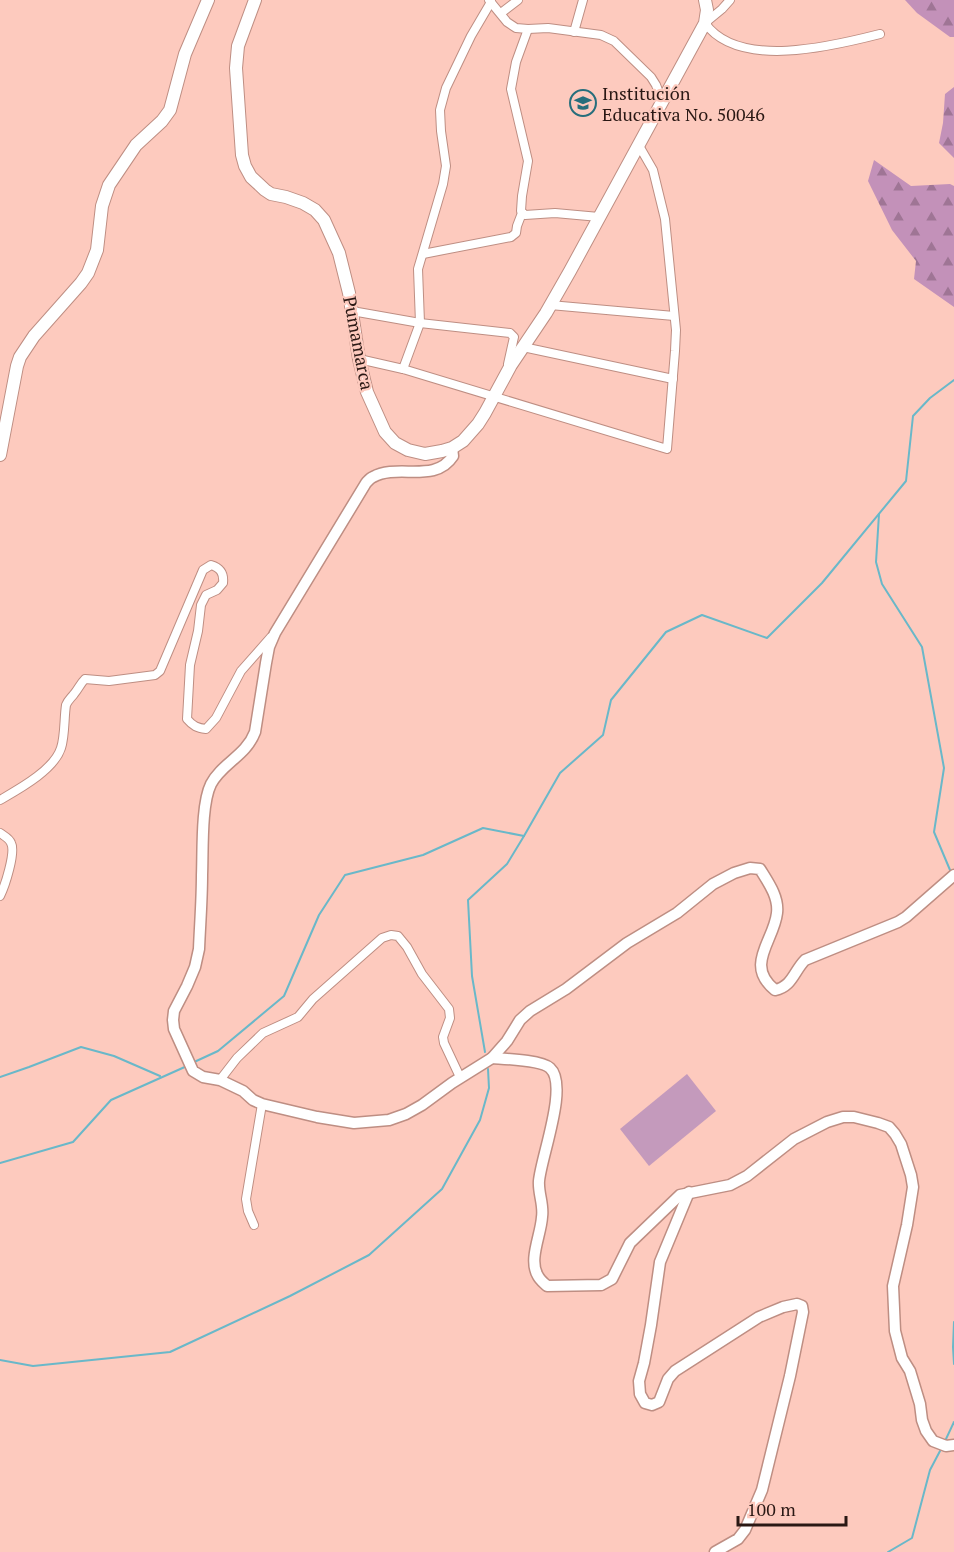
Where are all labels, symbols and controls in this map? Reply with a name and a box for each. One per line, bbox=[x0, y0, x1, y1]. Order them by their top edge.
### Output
place label: Institución Educativa No. 50046 bbox=[602, 81, 765, 126]
school or university icon: Institución Educativa No. 50046 bbox=[568, 88, 598, 118]
street label: Pumamarca bbox=[338, 294, 380, 392]
scale bar bbox=[738, 1489, 846, 1527]
text: 100 m bbox=[747, 1497, 796, 1521]

